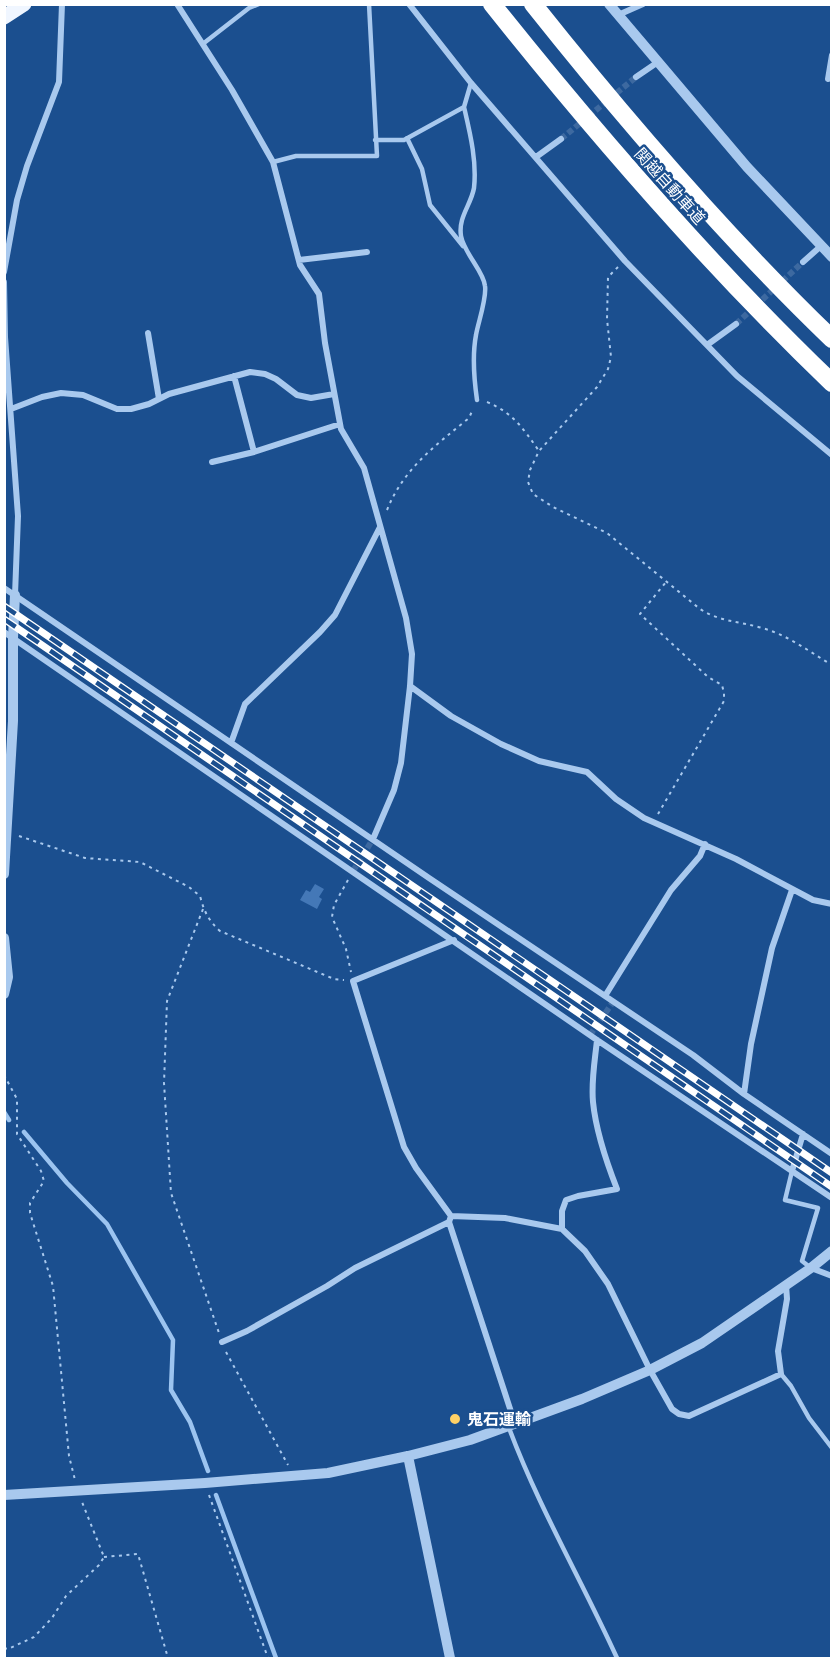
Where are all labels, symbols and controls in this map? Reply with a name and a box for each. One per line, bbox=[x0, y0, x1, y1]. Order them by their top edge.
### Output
street label: 関越自動車道 bbox=[631, 145, 708, 228]
place label: 鬼石運輸 bbox=[467, 1410, 531, 1428]
marker: 鬼石運輸 bbox=[448, 1412, 462, 1426]

